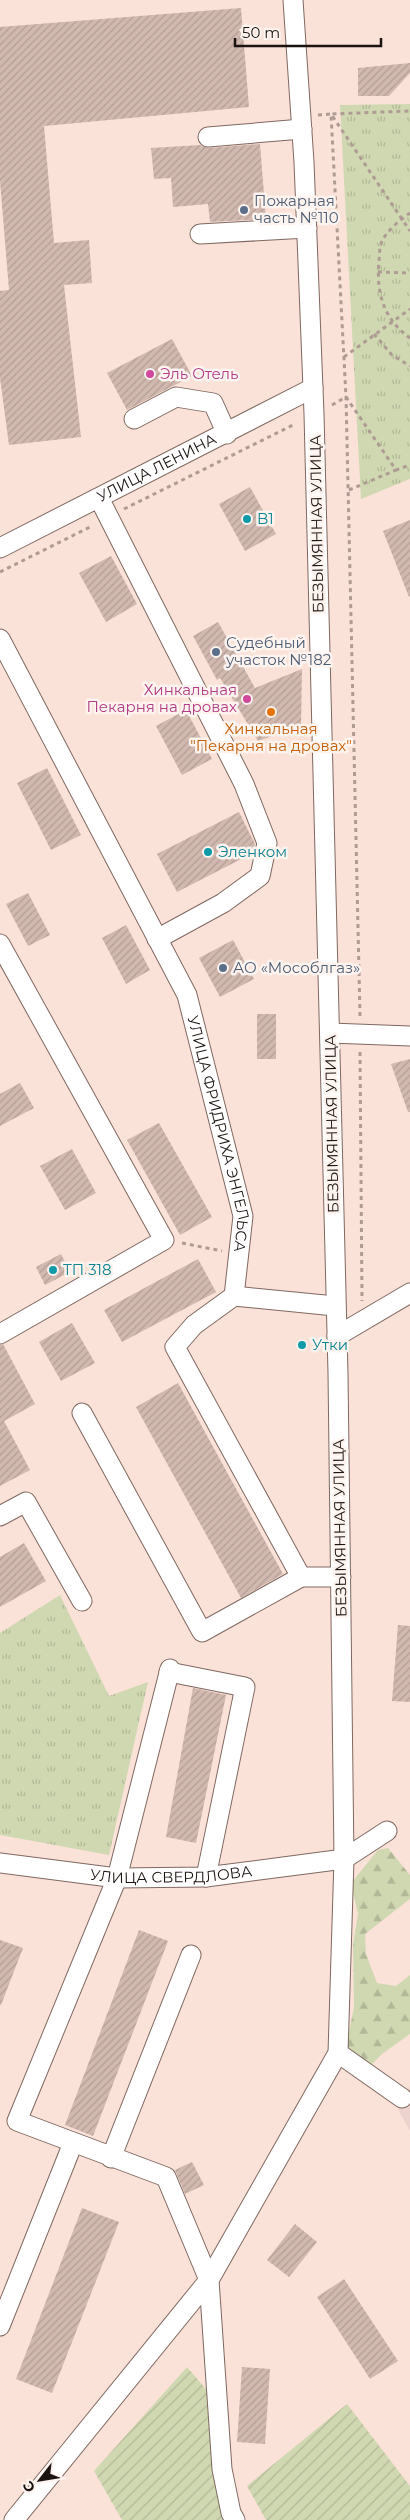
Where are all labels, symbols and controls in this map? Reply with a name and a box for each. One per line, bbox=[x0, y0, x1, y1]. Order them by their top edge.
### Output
scale bar bbox=[235, 15, 381, 47]
text: 50 m bbox=[242, 23, 280, 42]
place label: Пожарная часть №110 bbox=[254, 191, 339, 227]
marker: Пожарная часть №110 bbox=[238, 204, 250, 216]
place label: Эль Отель bbox=[160, 364, 239, 383]
marker: Эль Отель bbox=[144, 368, 156, 380]
street label: УЛИЦА ЛЕНИНА bbox=[94, 429, 219, 506]
street label: БЕЗЫМЯННАЯ УЛИЦА bbox=[305, 435, 328, 613]
place label: B1 bbox=[257, 509, 274, 528]
marker: B1 bbox=[241, 513, 253, 525]
place label: Судебный участок №182 bbox=[225, 633, 331, 669]
marker: Судебный участок №182 bbox=[210, 646, 222, 658]
place label: Хинкальная Пекарня на дровах bbox=[86, 680, 237, 716]
marker: Хинкальная Пекарня на дровах bbox=[241, 693, 253, 705]
marker: Хинкальная "Пекарня на дровах" bbox=[265, 706, 277, 718]
place label: Хинкальная "Пекарня на дровах" bbox=[190, 719, 352, 755]
place label: Эленком bbox=[218, 842, 287, 861]
marker: Эленком bbox=[202, 846, 214, 858]
place label: АО «Мособлгаз» bbox=[233, 958, 360, 977]
marker: АО «Мособлгаз» bbox=[217, 962, 229, 974]
street label: УЛИЦА ФРИДРИХА ЭНГЕЛЬСА bbox=[184, 1014, 254, 1253]
street label: БЕЗЫМЯННАЯ УЛИЦА bbox=[320, 1035, 343, 1213]
place label: ТП 318 bbox=[63, 1260, 112, 1279]
marker: ТП 318 bbox=[47, 1264, 59, 1276]
place label: Утки bbox=[312, 1335, 348, 1354]
marker: Утки bbox=[296, 1339, 308, 1351]
street label: БЕЗЫМЯННАЯ УЛИЦА bbox=[328, 1439, 351, 1617]
street label: УЛИЦА СВЕРДЛОВА bbox=[89, 1861, 253, 1887]
north arrow bbox=[15, 2455, 65, 2505]
text: С bbox=[19, 2478, 39, 2496]

